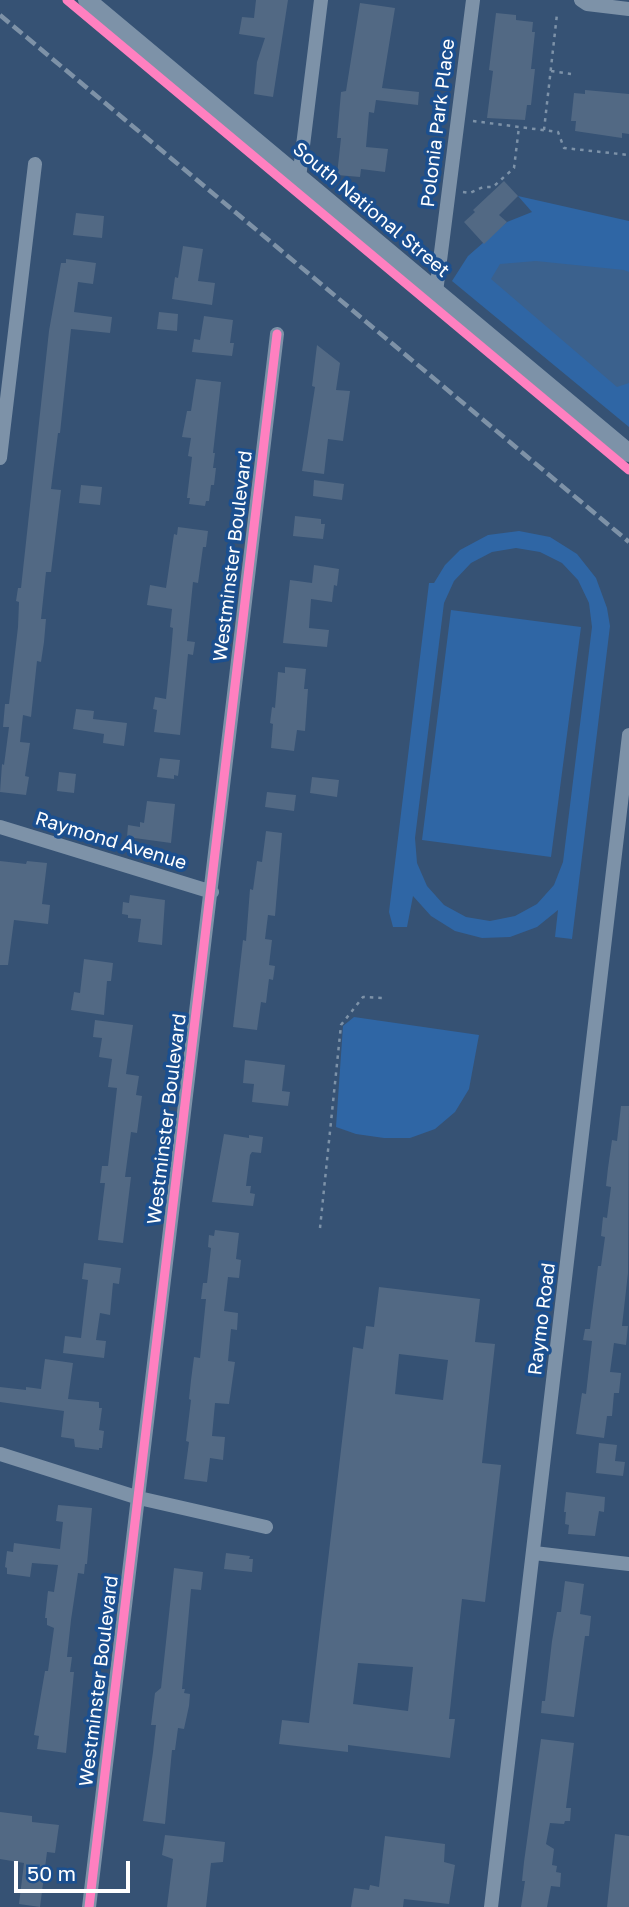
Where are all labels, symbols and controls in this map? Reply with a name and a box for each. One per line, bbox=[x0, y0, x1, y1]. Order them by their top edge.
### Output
street label: Polonia Park Place bbox=[416, 37, 460, 209]
street label: South National Street bbox=[288, 138, 454, 282]
street label: Westminster Boulevard bbox=[209, 449, 257, 663]
street label: Raymond Avenue bbox=[33, 807, 189, 875]
street label: Westminster Boulevard bbox=[143, 1012, 191, 1226]
street label: Raymo Road bbox=[524, 1261, 560, 1377]
street label: Westminster Boulevard bbox=[75, 1574, 123, 1788]
scale bar bbox=[18, 1848, 133, 1892]
text: 50 m bbox=[27, 1860, 76, 1886]

